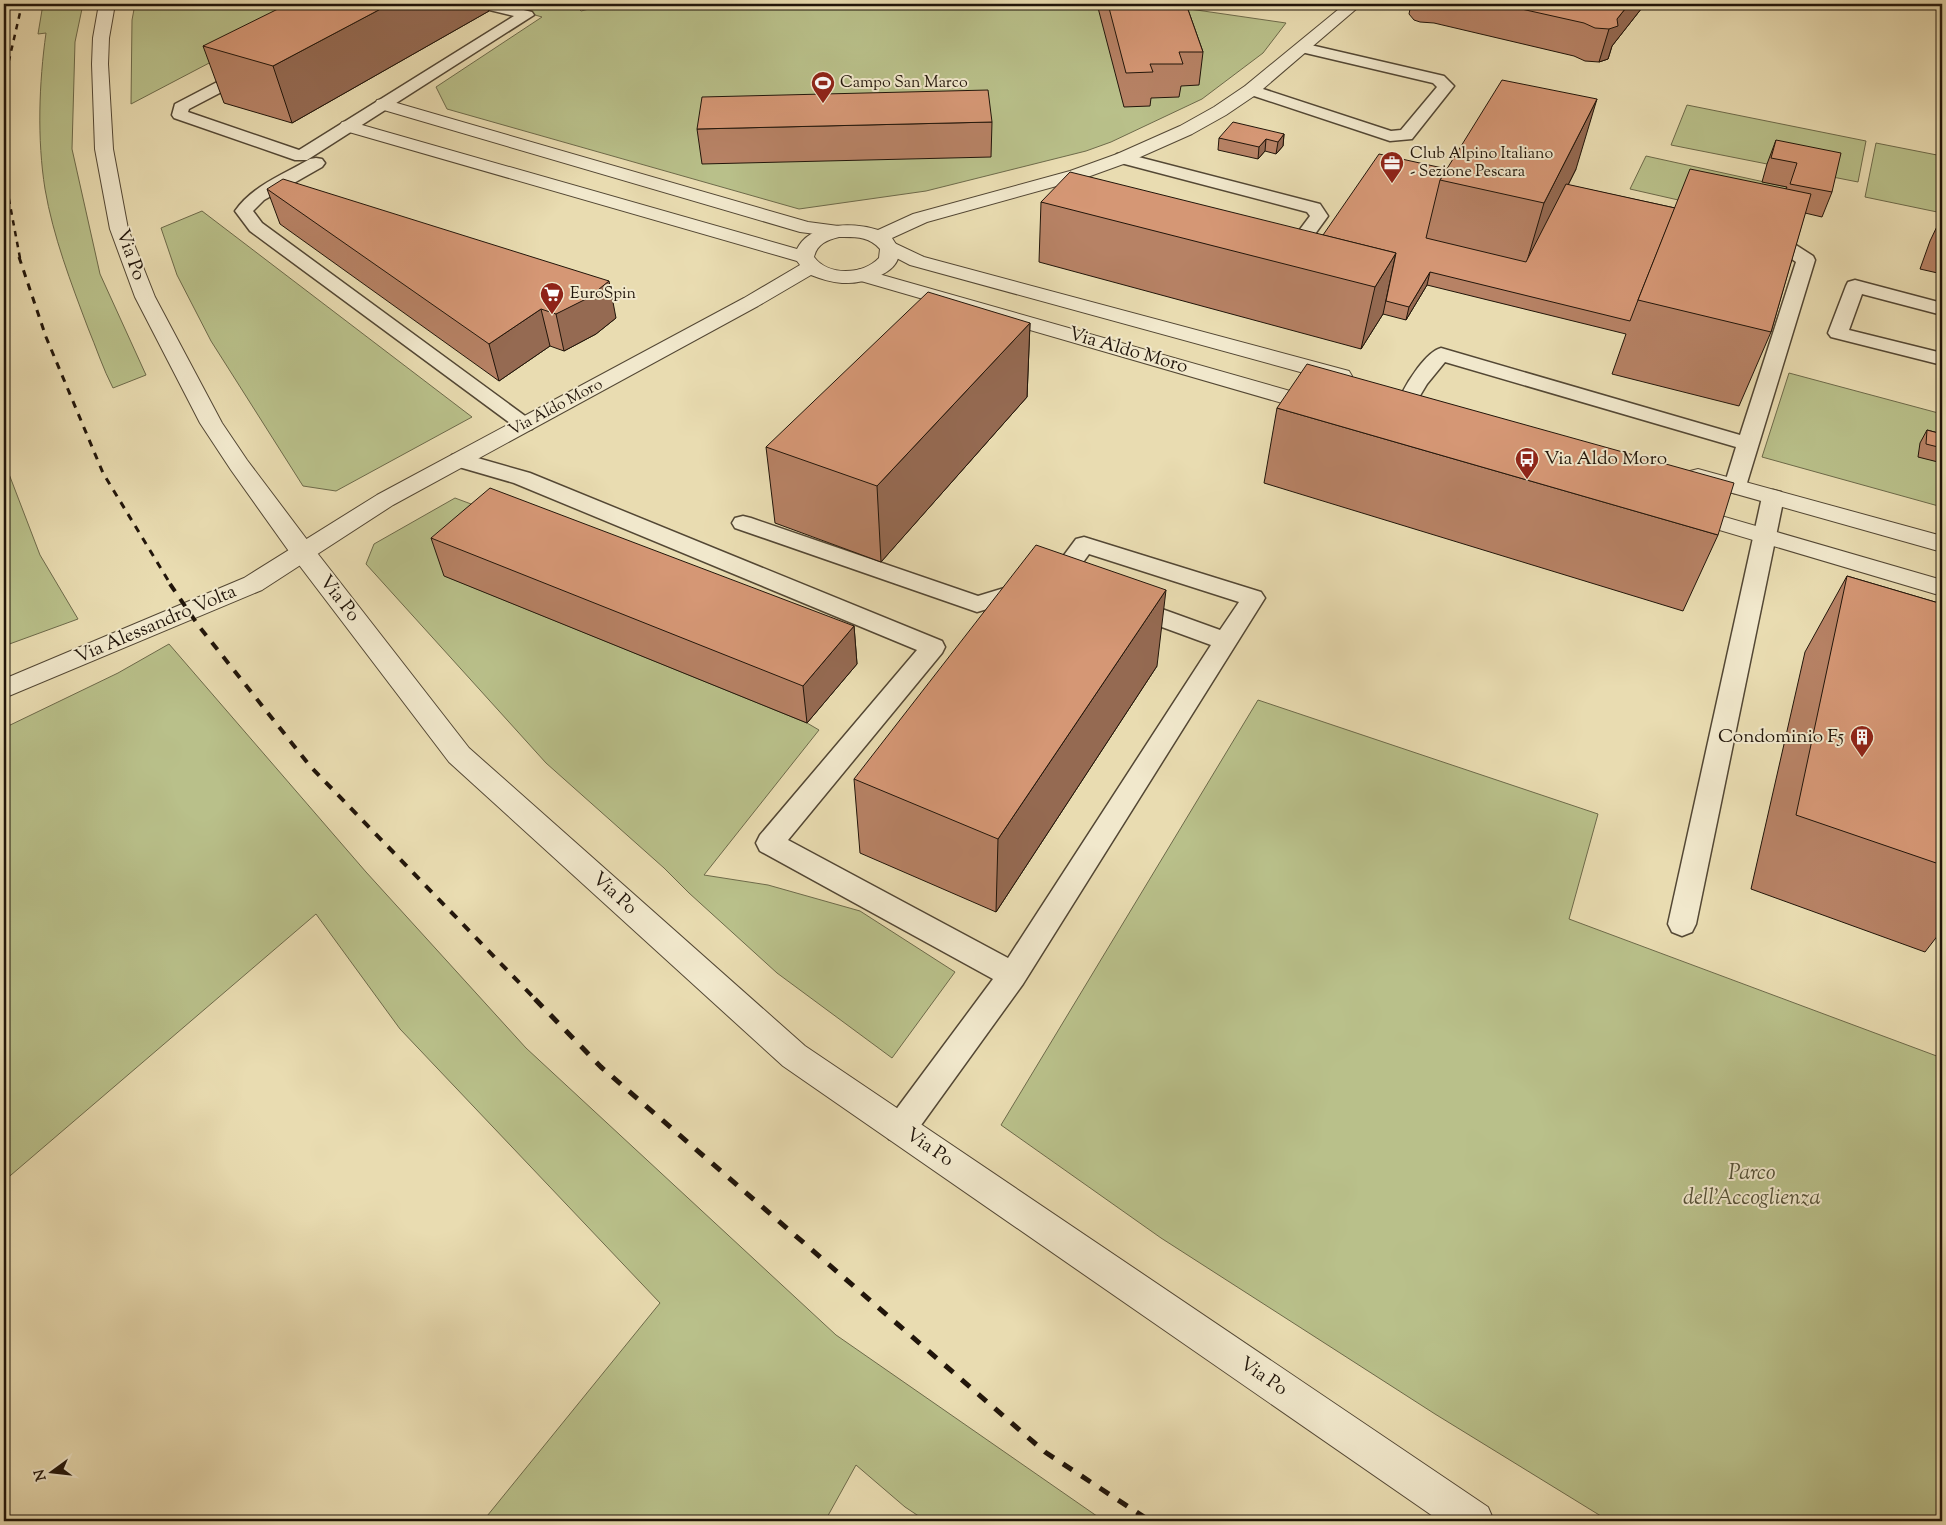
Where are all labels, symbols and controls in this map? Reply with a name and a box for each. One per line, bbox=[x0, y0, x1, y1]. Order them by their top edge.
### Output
sports icon: Campo San Marco bbox=[810, 70, 836, 104]
place label: Campo San Marco bbox=[840, 72, 968, 95]
place label: Club Alpino Italiano - Sezione Pescara bbox=[1410, 143, 1553, 184]
office icon: Club Alpino Italiano - Sezione Pescara bbox=[1379, 150, 1405, 184]
street label: Via Po bbox=[108, 226, 152, 284]
supermarket icon: EuroSpin bbox=[539, 281, 565, 315]
place label: EuroSpin bbox=[570, 283, 637, 306]
street label: Via Aldo Moro bbox=[1065, 321, 1191, 381]
street label: Via Aldo Moro bbox=[505, 373, 607, 442]
bus stop icon: Via Aldo Moro bbox=[1514, 446, 1540, 480]
place label: Via Aldo Moro bbox=[1544, 446, 1667, 473]
street label: Via Po bbox=[312, 570, 366, 628]
street label: Via Alessandro Volta bbox=[71, 579, 241, 671]
place label: Condominio F5 bbox=[1718, 724, 1844, 751]
building icon: Condominio F5 bbox=[1849, 724, 1875, 758]
street label: Via Po bbox=[585, 866, 643, 922]
street label: Via Po bbox=[900, 1122, 958, 1174]
park label: Parco dell'Accoglienza bbox=[1683, 1158, 1821, 1215]
street label: Via Po bbox=[1234, 1351, 1292, 1403]
north arrow bbox=[28, 1448, 78, 1498]
text: N bbox=[30, 1467, 52, 1483]

